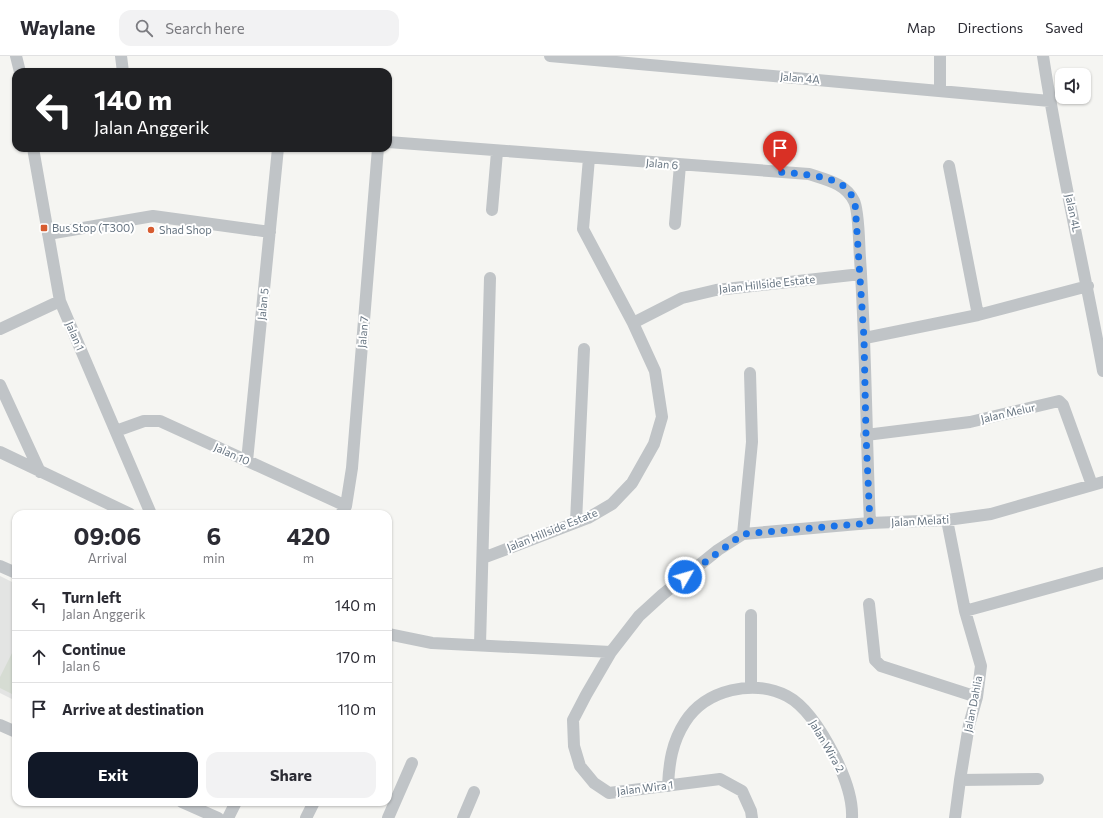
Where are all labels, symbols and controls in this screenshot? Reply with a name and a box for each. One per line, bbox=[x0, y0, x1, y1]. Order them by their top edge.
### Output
search box bbox=[119, 10, 399, 46]
text: Waylane bbox=[20, 16, 95, 39]
icon: search bbox=[133, 17, 155, 39]
text: Search here bbox=[165, 19, 245, 37]
text: Map bbox=[907, 19, 936, 36]
text: Directions bbox=[958, 19, 1023, 36]
text: Saved bbox=[1045, 19, 1083, 36]
map controls bbox=[1055, 68, 1091, 104]
button: sound bbox=[1055, 68, 1091, 104]
street label: Jalan 4A bbox=[779, 69, 821, 87]
text: 140 m bbox=[94, 82, 172, 116]
icon: left bbox=[28, 84, 80, 136]
text: Jalan Anggerik bbox=[94, 116, 210, 138]
pin bbox=[763, 131, 797, 172]
icon: arrive bbox=[769, 137, 791, 159]
street label: Jalan 6 bbox=[645, 156, 679, 172]
street label: Jalan 4L bbox=[1062, 193, 1084, 233]
place label: Bus Stop (T300) bbox=[52, 221, 134, 234]
marker: Bus Stop (T300) bbox=[39, 223, 49, 233]
place label: Shad Shop bbox=[159, 223, 212, 236]
marker: Shad Shop bbox=[146, 225, 156, 235]
street label: Jalan Hillside Estate bbox=[718, 272, 816, 296]
street label: Jalan 5 bbox=[254, 287, 272, 321]
street label: Jalan 7 bbox=[355, 315, 371, 348]
street label: Jalan 1 bbox=[63, 319, 87, 353]
street label: Jalan Melur bbox=[979, 400, 1037, 426]
street label: Jalan 10 bbox=[212, 440, 252, 468]
street label: Jalan Hillside Estate bbox=[505, 505, 600, 555]
street label: Jalan Melati bbox=[891, 512, 950, 530]
text: 09:06 bbox=[73, 521, 141, 550]
text: 6 bbox=[207, 521, 221, 550]
text: 420 bbox=[286, 521, 330, 550]
text: Arrival bbox=[88, 550, 127, 566]
text: min bbox=[203, 550, 225, 566]
text: m bbox=[303, 550, 314, 566]
position arrow bbox=[664, 556, 706, 598]
text: Turn left bbox=[62, 588, 121, 606]
icon: left bbox=[28, 594, 50, 616]
text: 140 m bbox=[335, 596, 376, 614]
text: Jalan Anggerik bbox=[62, 606, 145, 622]
text: Continue bbox=[62, 640, 126, 658]
icon: ahead bbox=[28, 646, 50, 668]
text: 170 m bbox=[336, 648, 376, 666]
text: Jalan 6 bbox=[62, 658, 101, 674]
street label: Jalan Dahlia bbox=[961, 674, 985, 734]
icon: arrive bbox=[28, 698, 50, 720]
text: Arrive at destination bbox=[62, 700, 204, 718]
text: 110 m bbox=[337, 700, 376, 718]
street label: Jalan Wira 2 bbox=[806, 717, 848, 775]
button: Exit bbox=[28, 752, 198, 798]
button: Share bbox=[206, 752, 376, 798]
street label: Jalan Wira 1 bbox=[616, 778, 674, 798]

